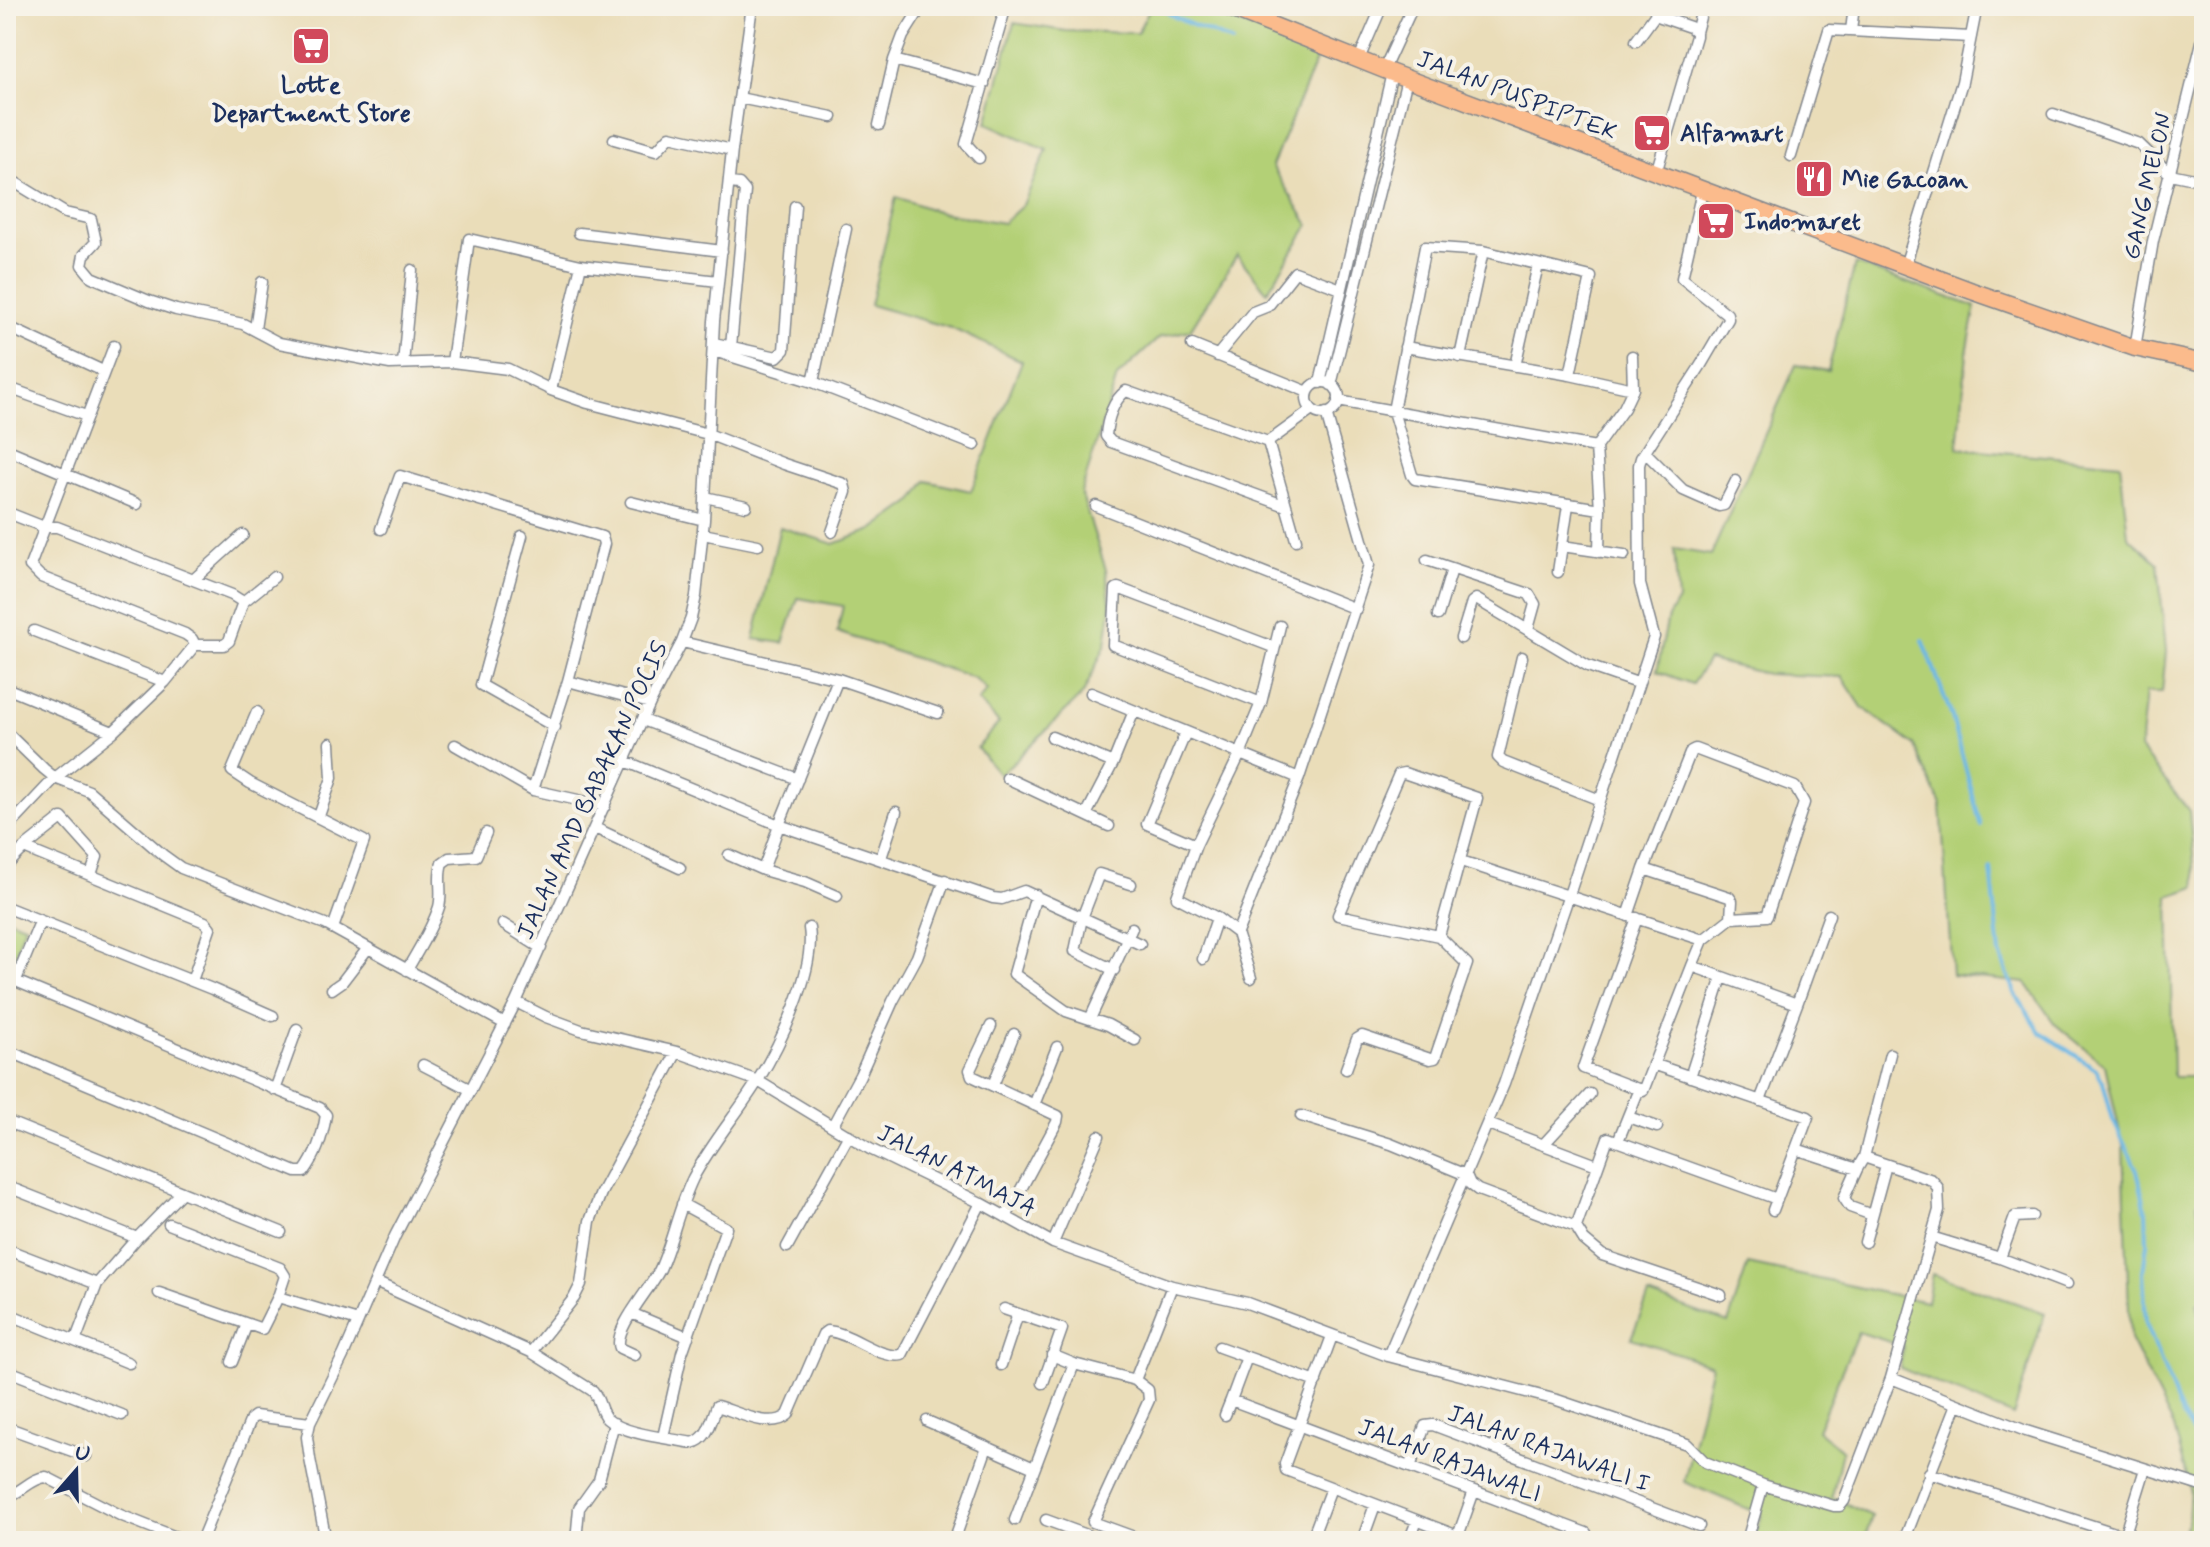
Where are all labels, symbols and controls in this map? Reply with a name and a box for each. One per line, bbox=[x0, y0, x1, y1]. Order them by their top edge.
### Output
supermarket icon: Lotte Department Store bbox=[290, 25, 332, 67]
street label: JALAN PUSPIPTEK bbox=[1412, 44, 1621, 149]
place label: Lotte Department Store bbox=[211, 71, 411, 130]
street label: GANG MELON bbox=[2117, 109, 2181, 263]
supermarket icon: Alfamart bbox=[1631, 112, 1673, 154]
place label: Alfamart bbox=[1680, 119, 1783, 150]
restaurant icon: Mie Gacoan bbox=[1793, 158, 1835, 200]
place label: Mie Gacoan bbox=[1842, 165, 1968, 196]
supermarket icon: Indomaret bbox=[1695, 200, 1737, 242]
place label: Indomaret bbox=[1744, 207, 1861, 238]
street label: JALAN AMD BABAKAN POCIS bbox=[511, 637, 676, 945]
street label: JALAN ATMAJA bbox=[872, 1118, 1041, 1225]
street label: JALAN RAJAWALI I bbox=[1442, 1397, 1656, 1499]
street label: JALAN RAJAWALI bbox=[1352, 1411, 1548, 1509]
north arrow bbox=[36, 1431, 116, 1511]
text: U bbox=[71, 1438, 94, 1470]

